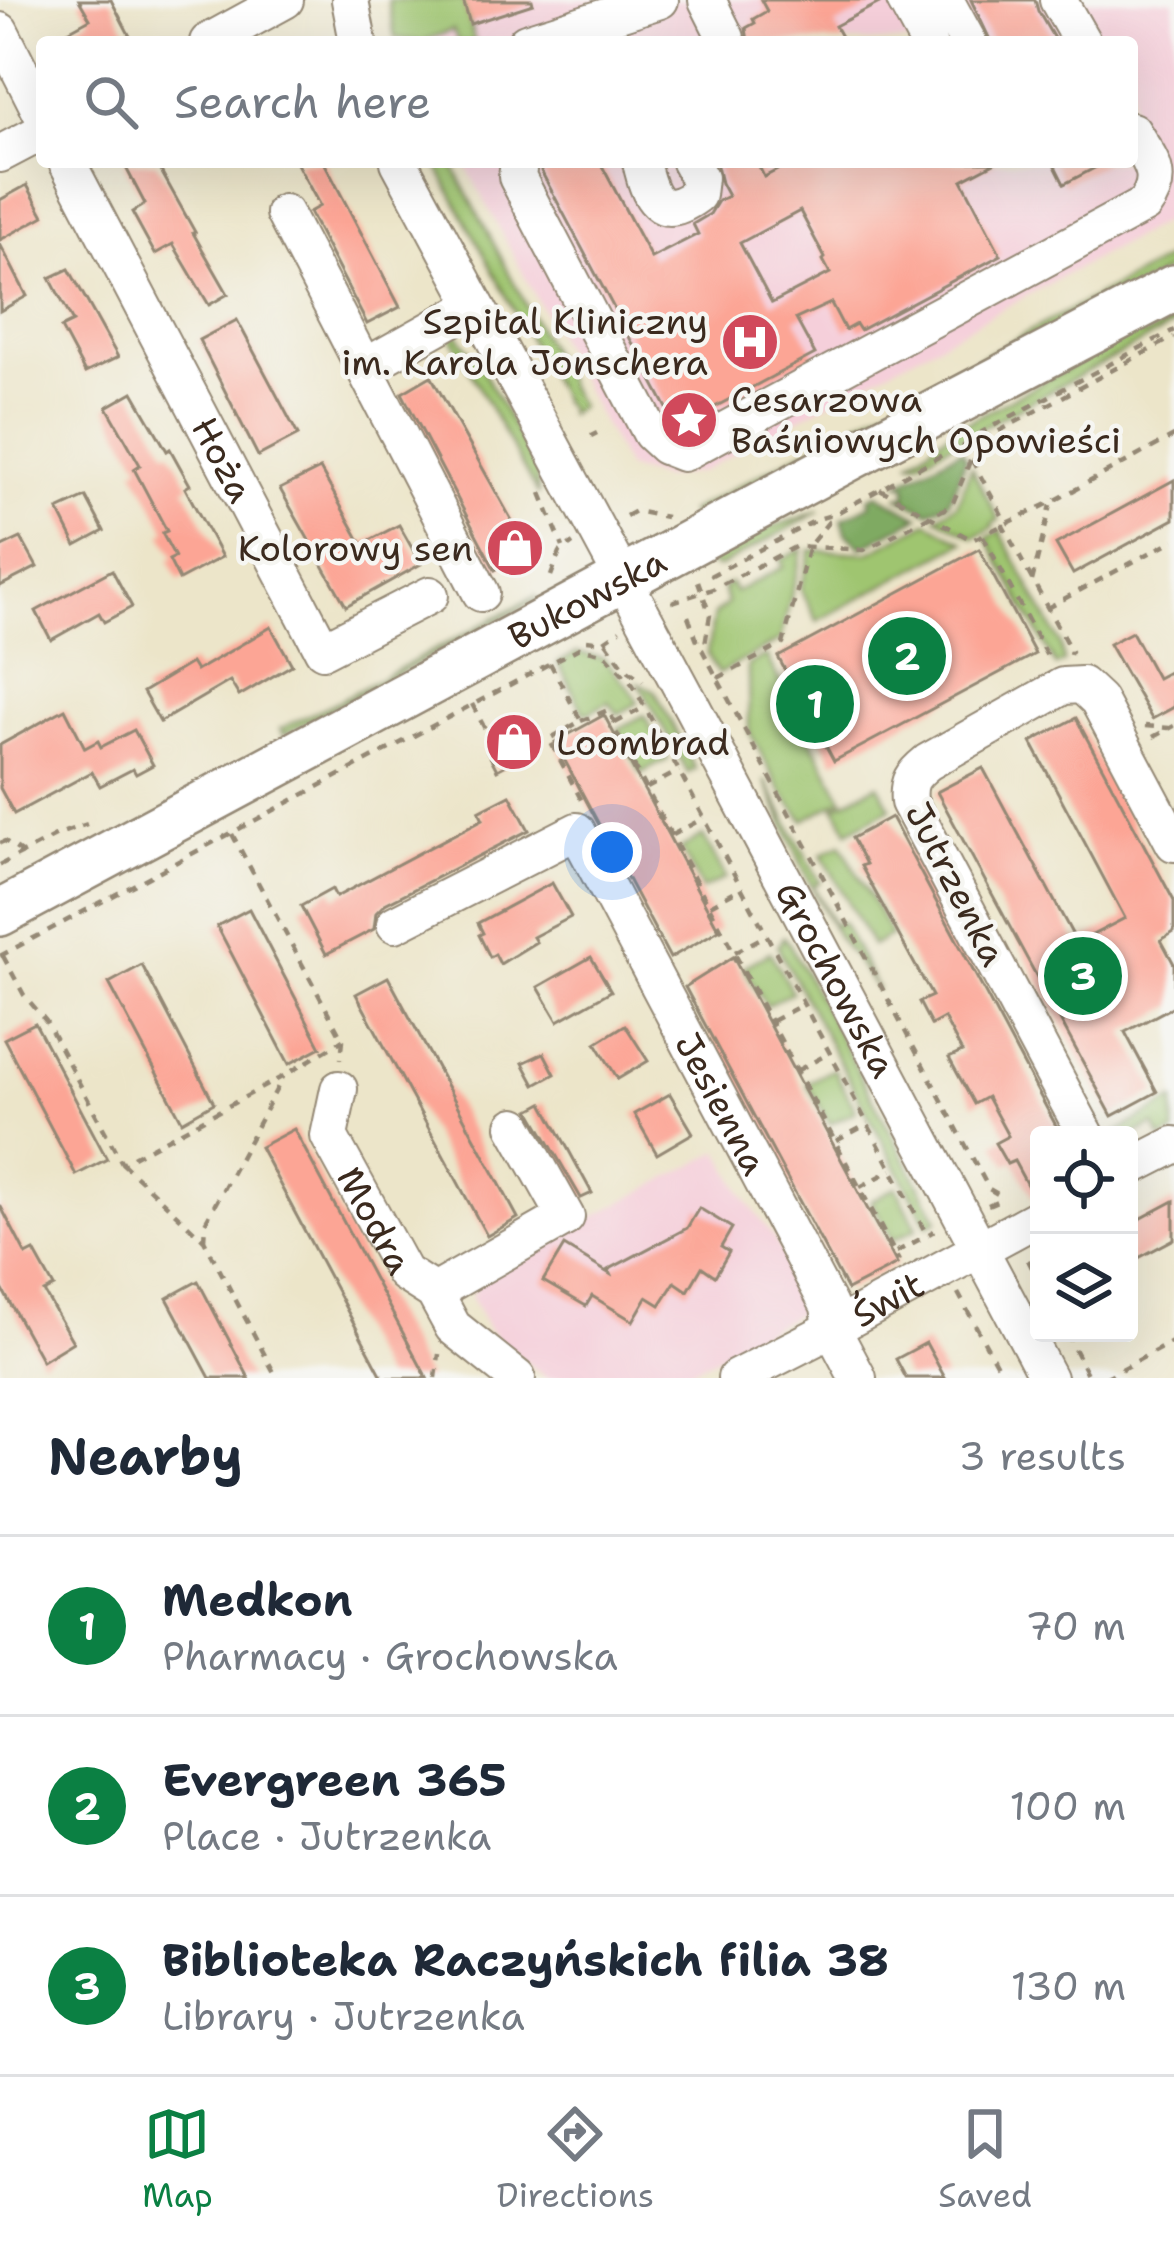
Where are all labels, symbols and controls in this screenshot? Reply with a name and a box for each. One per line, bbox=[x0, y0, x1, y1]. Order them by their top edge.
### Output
search box bbox=[36, 36, 1138, 168]
icon: search bbox=[78, 69, 144, 135]
text: Search here bbox=[174, 72, 431, 132]
place label: Szpital Kliniczny im. Karola Jonschera bbox=[342, 297, 708, 387]
hospital icon: Szpital Kliniczny im. Karola Jonschera bbox=[719, 311, 781, 373]
place label: Cesarzowa Baśniowych Opowieści bbox=[731, 375, 1121, 465]
place icon: Cesarzowa Baśniowych Opowieści bbox=[658, 389, 720, 451]
street label: Hoża bbox=[180, 408, 266, 511]
shop icon: Kolorowy sen bbox=[484, 517, 546, 579]
place label: Kolorowy sen bbox=[238, 524, 473, 573]
street label: Bukowska bbox=[500, 536, 674, 661]
pin: 2 bbox=[868, 611, 946, 701]
pin: 1 bbox=[776, 659, 854, 749]
shop icon: Loombrad bbox=[483, 711, 545, 773]
place label: Loombrad bbox=[556, 718, 730, 767]
street label: Jutrzenka bbox=[894, 794, 1018, 974]
your location bbox=[582, 822, 642, 882]
street label: Grochowska bbox=[764, 873, 909, 1086]
pin: 3 bbox=[1044, 931, 1122, 1021]
street label: Jesienna bbox=[664, 1024, 779, 1183]
map controls bbox=[1030, 1126, 1138, 1342]
button: locate bbox=[1030, 1126, 1138, 1234]
street label: Modra bbox=[326, 1158, 424, 1283]
button: layers bbox=[1030, 1234, 1138, 1342]
street label: Świt bbox=[843, 1259, 932, 1338]
text: Nearby bbox=[48, 1422, 243, 1490]
text: 3 results bbox=[959, 1430, 1126, 1482]
text: Medkon bbox=[162, 1570, 353, 1630]
text: 1 bbox=[78, 1600, 96, 1652]
text: 70 m bbox=[1025, 1600, 1126, 1652]
text: Pharmacy · Grochowska bbox=[162, 1630, 618, 1682]
text: Evergreen 365 bbox=[162, 1750, 507, 1810]
text: 2 bbox=[73, 1780, 101, 1832]
text: 100 m bbox=[1010, 1780, 1126, 1832]
text: Place · Jutrzenka bbox=[162, 1810, 491, 1862]
text: Biblioteka Raczyńskich filia 38 bbox=[162, 1930, 889, 1990]
text: 3 bbox=[73, 1960, 101, 2012]
text: 130 m bbox=[1011, 1960, 1126, 2012]
text: Library · Jutrzenka bbox=[162, 1990, 525, 2042]
tab: Map bbox=[142, 2101, 213, 2218]
tab: Directions bbox=[497, 2101, 654, 2218]
tab: Saved bbox=[938, 2101, 1032, 2218]

